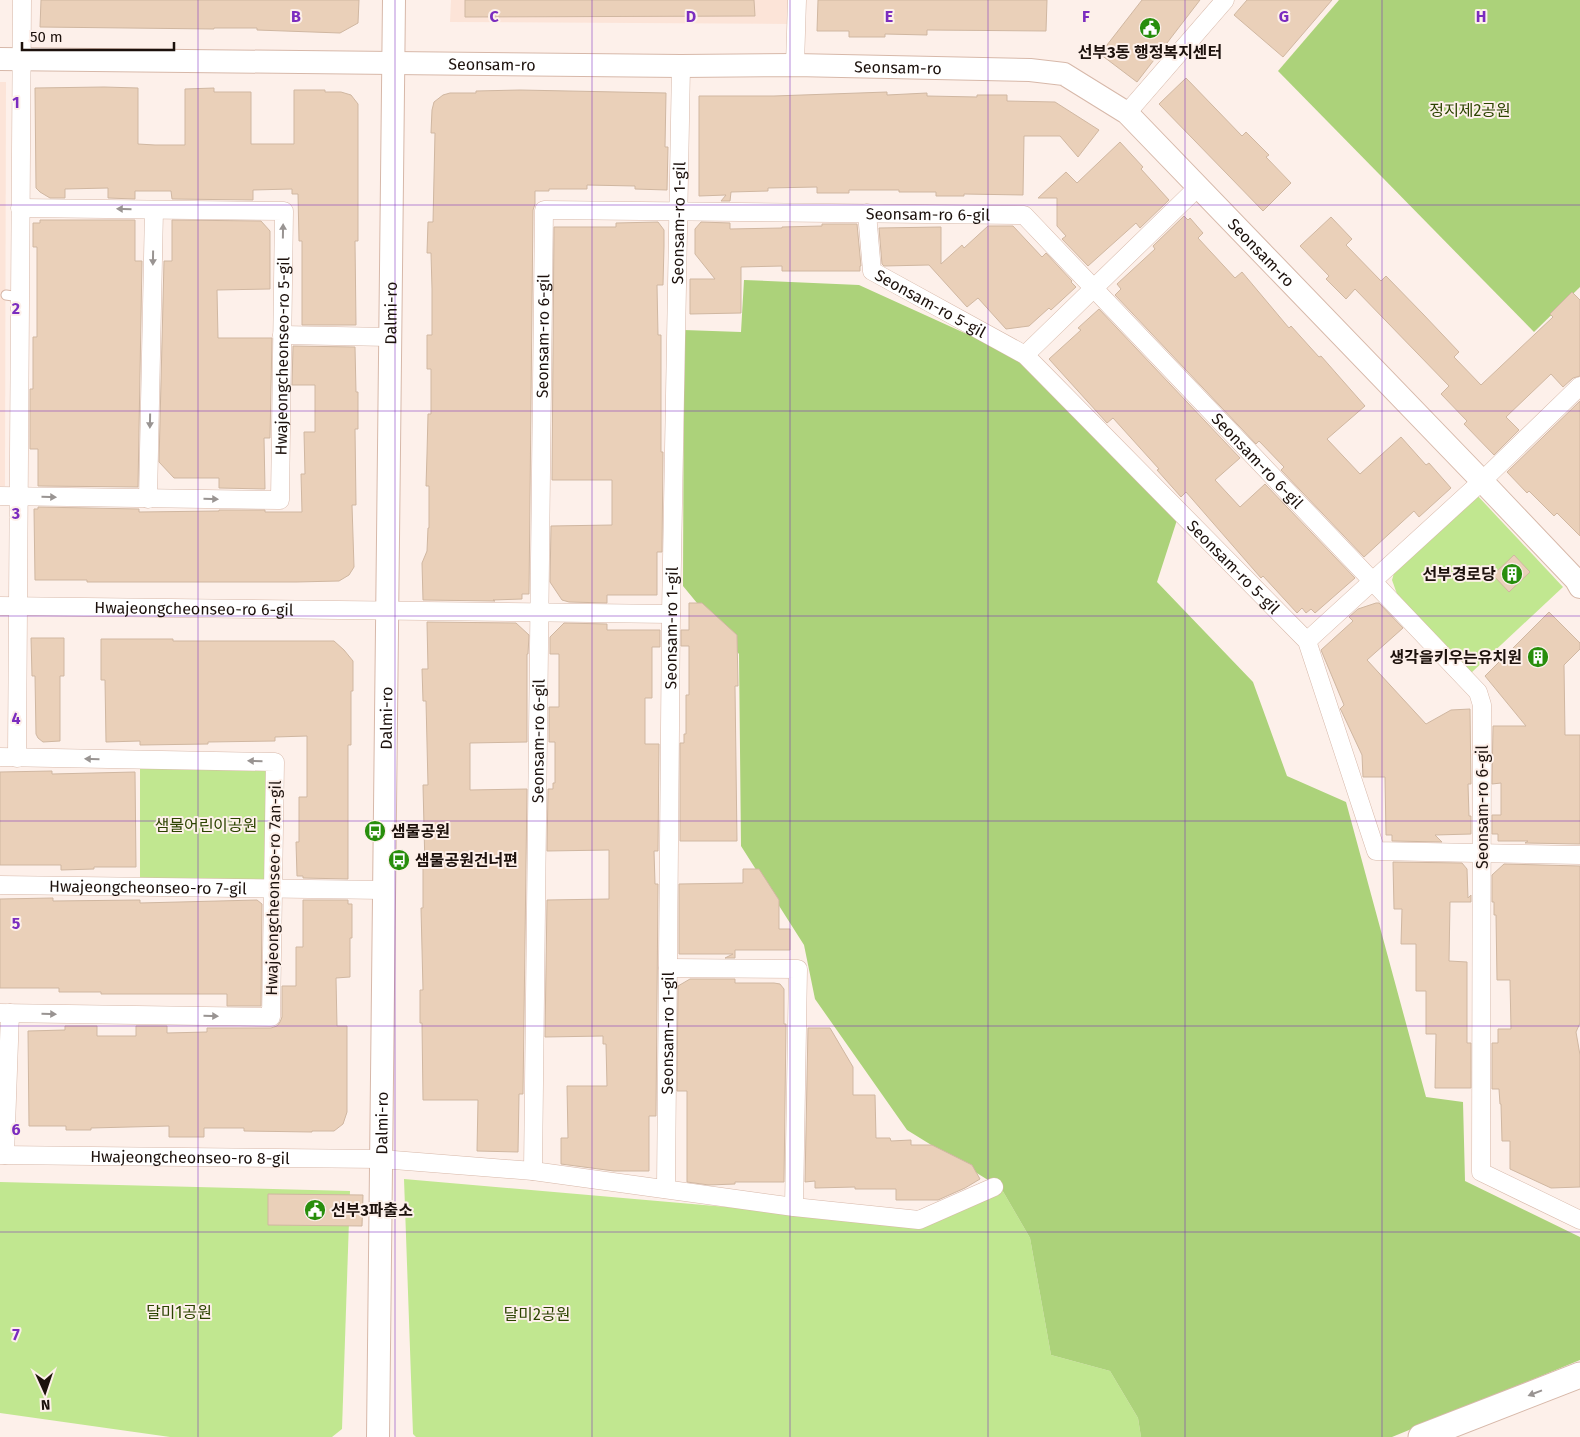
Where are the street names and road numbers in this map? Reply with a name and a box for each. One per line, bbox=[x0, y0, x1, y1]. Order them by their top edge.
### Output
street label: Seonsam-ro bbox=[448, 55, 536, 75]
street label: Seonsam-ro bbox=[854, 57, 942, 78]
street label: Seonsam-ro 1-gil bbox=[668, 161, 689, 285]
street label: Seonsam-ro 6-gil bbox=[866, 204, 990, 225]
street label: Seonsam-ro bbox=[1224, 215, 1298, 291]
street label: Hwajeongcheonseo-ro 5-gil bbox=[272, 256, 293, 456]
street label: Seonsam-ro 5-gil bbox=[871, 265, 989, 342]
street label: Seonsam-ro 6-gil bbox=[533, 274, 553, 398]
street label: Dalmi-ro bbox=[381, 281, 401, 345]
street label: Seonsam-ro 6-gil bbox=[1208, 409, 1307, 513]
street label: Seonsam-ro 5-gil bbox=[1183, 516, 1284, 618]
street label: Seonsam-ro 1-gil bbox=[661, 566, 682, 689]
street label: Hwajeongcheonseo-ro 6-gil bbox=[94, 598, 294, 620]
street label: Seonsam-ro 6-gil bbox=[528, 678, 549, 803]
street label: Dalmi-ro bbox=[377, 686, 396, 750]
street label: Seonsam-ro 6-gil bbox=[1473, 745, 1492, 869]
street label: Hwajeongcheonseo-ro 7an-gil bbox=[262, 780, 285, 996]
street label: Hwajeongcheonseo-ro 7-gil bbox=[49, 877, 247, 898]
street label: Seonsam-ro 1-gil bbox=[658, 971, 678, 1094]
street label: Dalmi-ro bbox=[372, 1091, 392, 1155]
street label: Hwajeongcheonseo-ro 8-gil bbox=[90, 1147, 290, 1168]

